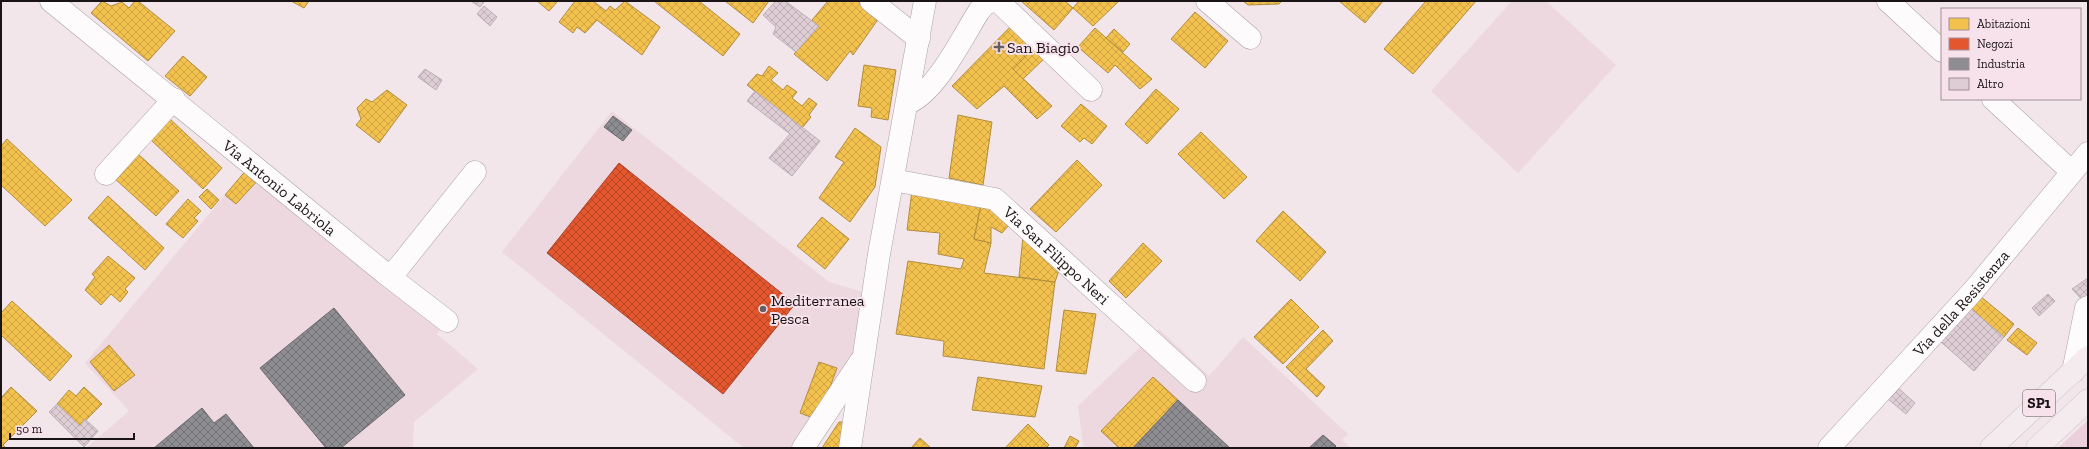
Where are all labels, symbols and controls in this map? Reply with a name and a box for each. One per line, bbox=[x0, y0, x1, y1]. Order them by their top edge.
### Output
legend bbox=[1941, 8, 2081, 100]
text: Abitazioni bbox=[1977, 17, 2031, 31]
text: Negozi bbox=[1977, 37, 2014, 51]
place label: San Biagio bbox=[1007, 38, 1079, 57]
marker: San Biagio bbox=[994, 42, 1004, 52]
text: Industria bbox=[1977, 57, 2025, 71]
text: Altro bbox=[1977, 77, 2004, 91]
street label: Via Antonio Labriola bbox=[218, 135, 341, 239]
street label: Via San Filippo Neri bbox=[999, 201, 1114, 308]
street label: Via della Resistenza bbox=[1908, 246, 2013, 361]
place label: Mediterranea Pesca bbox=[771, 291, 865, 328]
marker: Mediterranea Pesca bbox=[758, 304, 768, 314]
road number: SP1 bbox=[2023, 390, 2055, 416]
scale bar bbox=[10, 415, 134, 441]
text: 50 m bbox=[16, 422, 43, 436]

